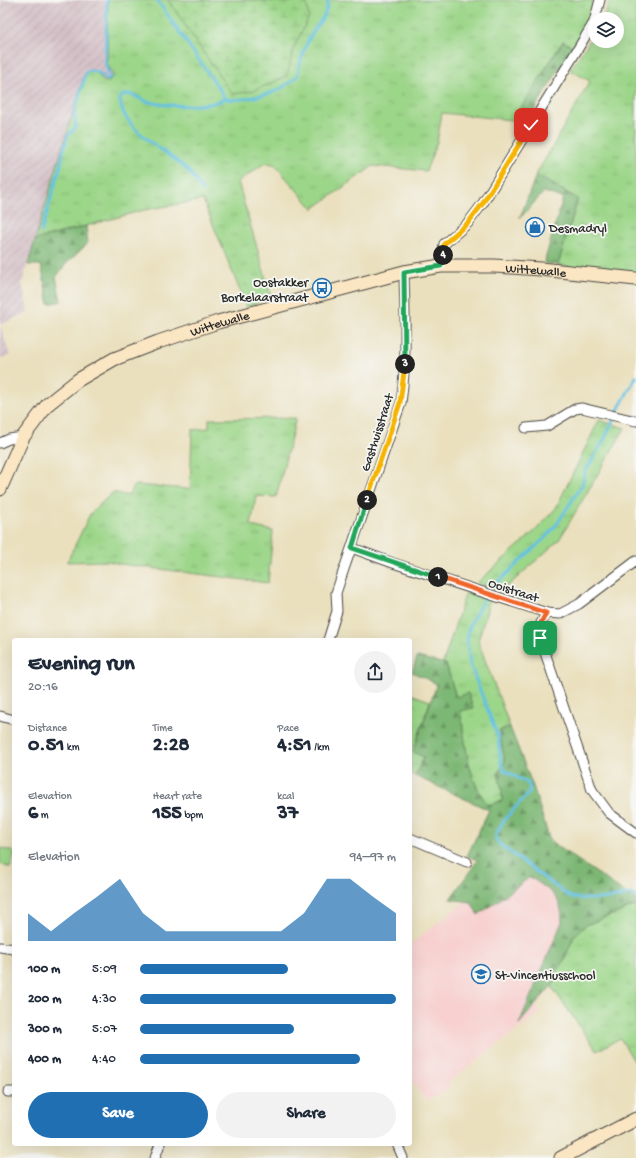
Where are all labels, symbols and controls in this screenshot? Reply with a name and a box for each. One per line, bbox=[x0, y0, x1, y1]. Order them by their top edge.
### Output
map controls bbox=[588, 12, 624, 48]
button: layers bbox=[588, 12, 624, 48]
pin bbox=[514, 108, 548, 142]
icon: check bbox=[520, 114, 542, 136]
shop icon: Desmadryl bbox=[524, 216, 546, 238]
place label: Desmadryl bbox=[548, 222, 607, 237]
pin: 4 bbox=[433, 245, 453, 265]
text: 4 bbox=[440, 249, 446, 261]
street label: Wittewalle bbox=[505, 262, 567, 282]
place label: Oostakker Borkelaarstraat bbox=[220, 276, 310, 306]
bus stop icon: Oostakker Borkelaarstraat bbox=[311, 277, 333, 299]
street label: Wittewalle bbox=[189, 309, 252, 341]
pin: 3 bbox=[395, 354, 415, 374]
text: 3 bbox=[402, 358, 408, 370]
street label: Gasthuisstraat bbox=[359, 391, 398, 473]
pin: 2 bbox=[357, 490, 377, 510]
text: 2 bbox=[364, 494, 370, 506]
pin: 1 bbox=[428, 567, 448, 587]
text: 1 bbox=[436, 571, 440, 583]
street label: Ooistraat bbox=[486, 576, 542, 607]
pin bbox=[523, 621, 557, 655]
icon: arrive bbox=[529, 627, 551, 649]
button: share bbox=[354, 651, 396, 693]
text: Evening run bbox=[28, 652, 135, 678]
text: 20:16 bbox=[28, 680, 58, 695]
text: Distance bbox=[28, 723, 67, 735]
text: Time bbox=[153, 723, 173, 735]
text: Pace bbox=[277, 723, 299, 735]
text: 0.51 bbox=[28, 735, 64, 758]
text: 2:28 bbox=[153, 735, 190, 758]
text: 4:51 bbox=[277, 735, 312, 758]
text: km bbox=[64, 742, 80, 754]
text: /km bbox=[312, 742, 330, 754]
text: Elevation bbox=[28, 791, 72, 803]
text: Heart rate bbox=[153, 791, 202, 803]
text: kcal bbox=[277, 791, 295, 803]
text: 6 bbox=[28, 803, 38, 826]
text: 155 bbox=[153, 803, 182, 826]
text: 37 bbox=[277, 803, 298, 826]
text: m bbox=[38, 810, 49, 822]
text: bpm bbox=[182, 810, 203, 822]
text: Elevation bbox=[28, 850, 80, 865]
text: 94–97 m bbox=[350, 850, 396, 865]
text: 100 m bbox=[28, 962, 60, 977]
text: 5:09 bbox=[92, 962, 117, 977]
school or university icon: St-Vincentiusschool bbox=[470, 963, 492, 985]
place label: St-Vincentiusschool bbox=[495, 969, 596, 984]
text: 200 m bbox=[28, 992, 61, 1007]
text: 4:30 bbox=[92, 992, 116, 1007]
text: 300 m bbox=[28, 1022, 62, 1037]
text: 5:07 bbox=[92, 1022, 117, 1037]
text: 400 m bbox=[28, 1052, 61, 1067]
text: 4:40 bbox=[92, 1052, 116, 1067]
button: Save bbox=[28, 1092, 208, 1138]
button: Share bbox=[216, 1092, 396, 1138]

